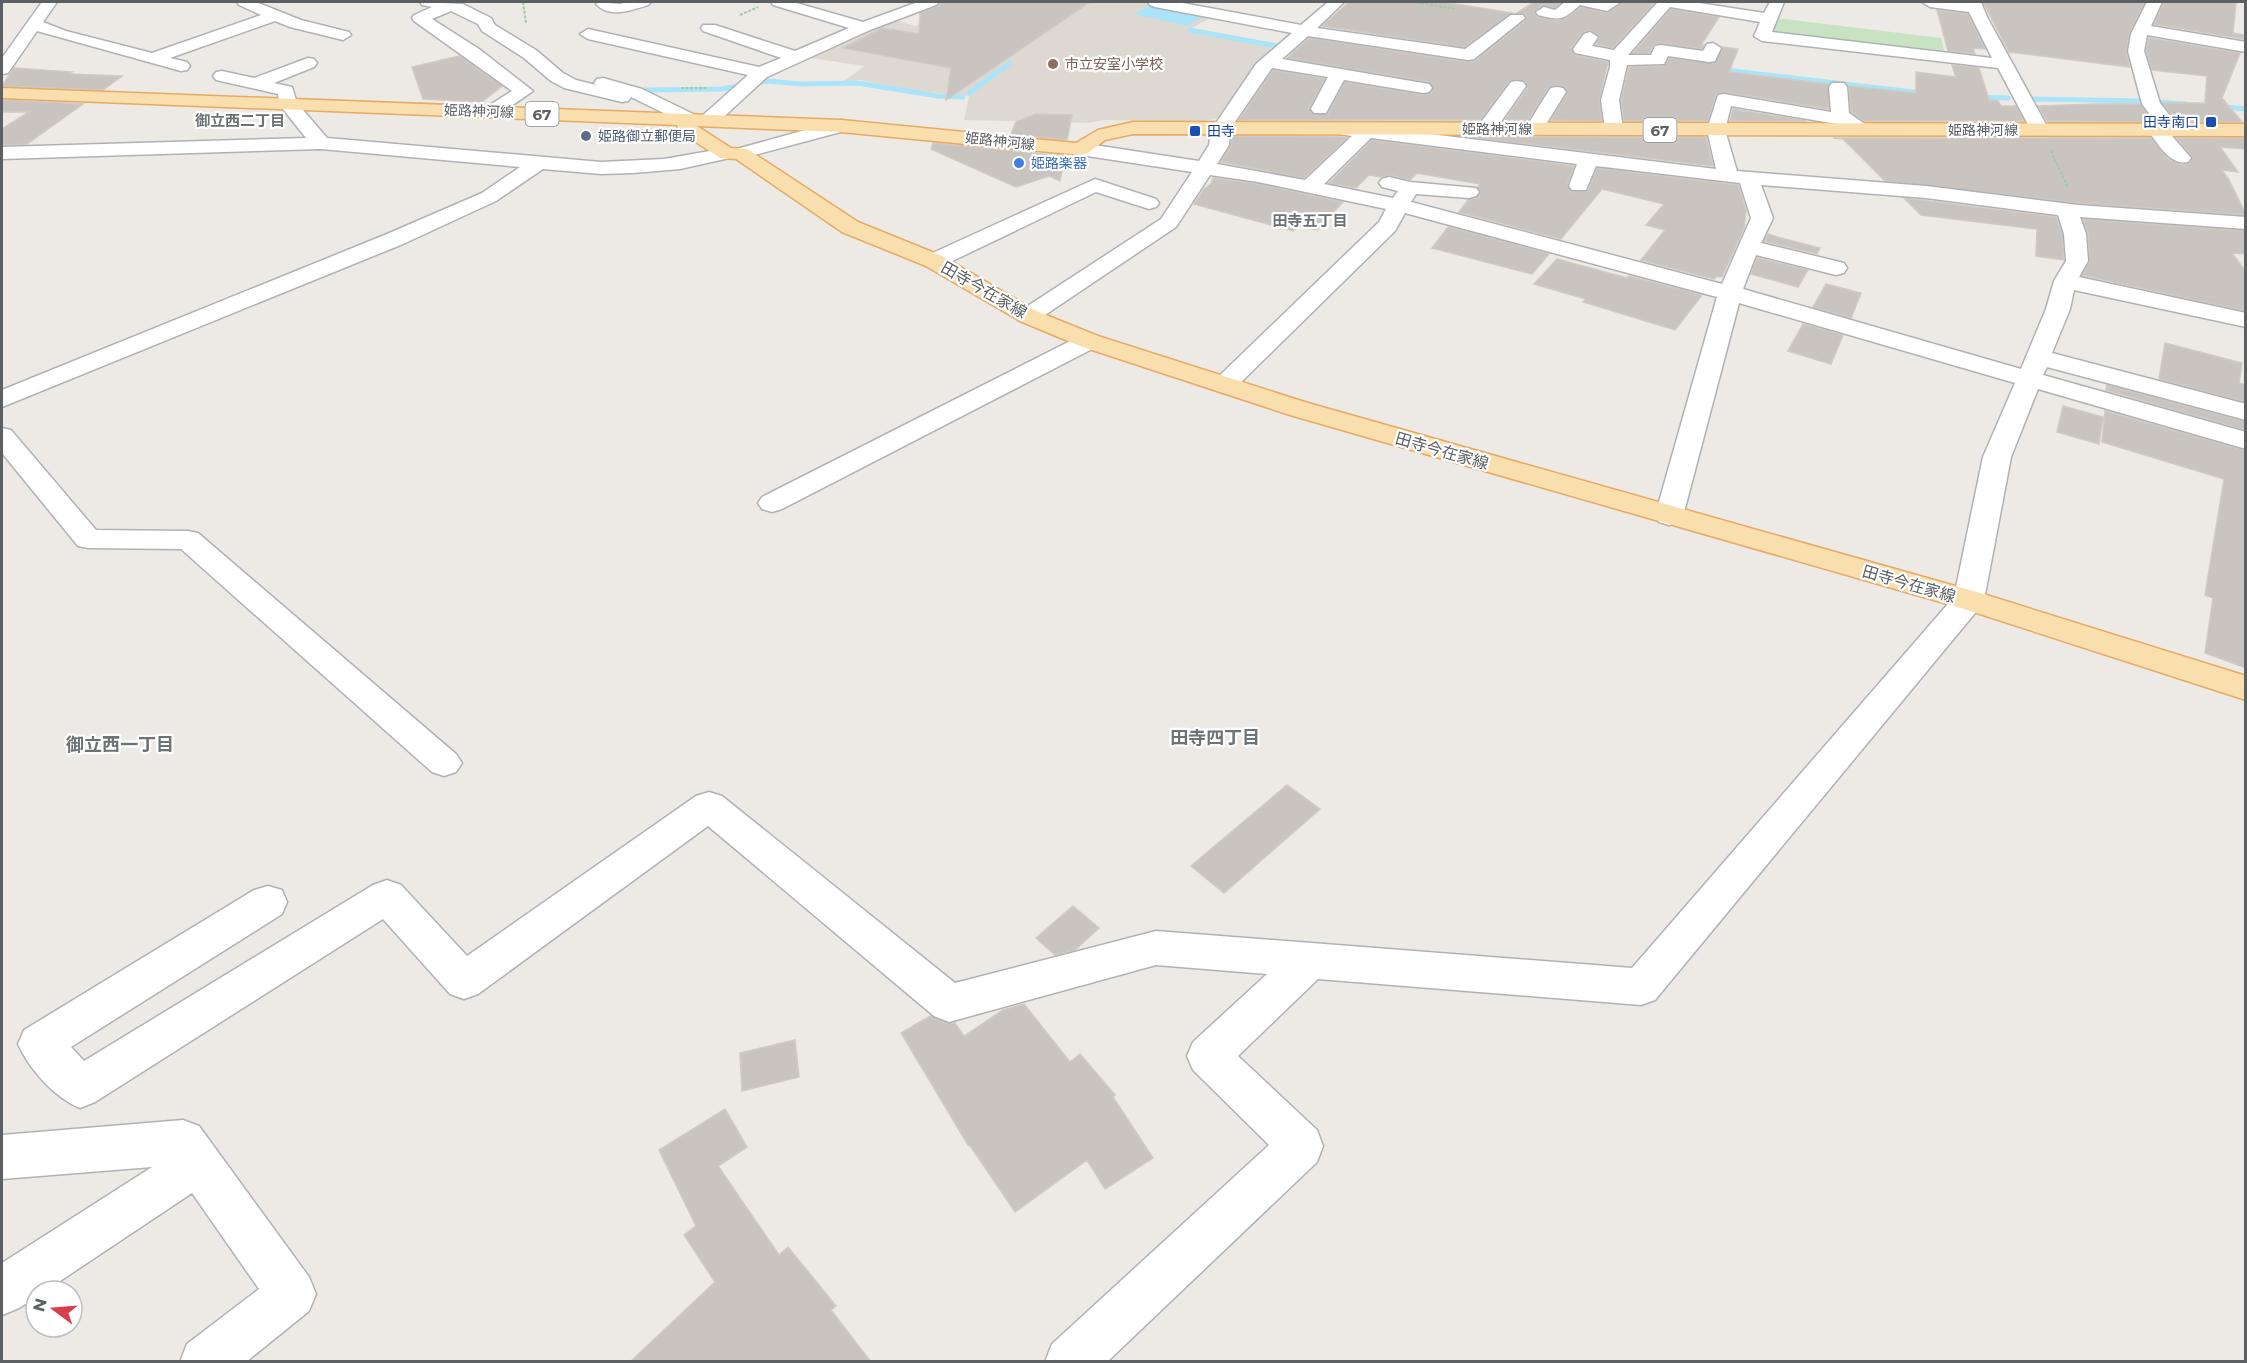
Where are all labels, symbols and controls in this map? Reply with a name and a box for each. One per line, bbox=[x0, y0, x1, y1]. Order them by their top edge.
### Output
place label: 市立安室小学校 bbox=[1065, 55, 1163, 73]
marker: 市立安室小学校 bbox=[1046, 57, 1060, 71]
street label: 姫路神河線 bbox=[444, 101, 514, 121]
road number: 67 bbox=[526, 102, 558, 126]
district label: 御立西二丁目 bbox=[195, 111, 285, 130]
place label: 田寺南口 bbox=[2143, 113, 2199, 131]
marker: 田寺南口 bbox=[2204, 115, 2218, 129]
road number: 67 bbox=[1644, 118, 1676, 142]
street label: 姫路神河線 bbox=[1462, 120, 1532, 138]
street label: 姫路神河線 bbox=[1948, 121, 2018, 139]
place label: 田寺 bbox=[1207, 122, 1235, 140]
marker: 田寺 bbox=[1188, 124, 1202, 138]
place label: 姫路御立郵便局 bbox=[598, 127, 696, 145]
street label: 姫路神河線 bbox=[964, 128, 1036, 154]
marker: 姫路御立郵便局 bbox=[579, 129, 593, 143]
place label: 姫路楽器 bbox=[1031, 154, 1087, 172]
marker: 姫路楽器 bbox=[1012, 156, 1026, 170]
district label: 田寺五丁目 bbox=[1272, 211, 1348, 230]
street label: 田寺今在家線 bbox=[938, 258, 1030, 322]
street label: 田寺今在家線 bbox=[1393, 429, 1491, 473]
street label: 田寺今在家線 bbox=[1860, 562, 1958, 606]
district label: 田寺四丁目 bbox=[1170, 727, 1260, 749]
district label: 御立西一丁目 bbox=[65, 734, 174, 756]
north arrow bbox=[24, 1279, 84, 1339]
text: N bbox=[29, 1296, 51, 1314]

